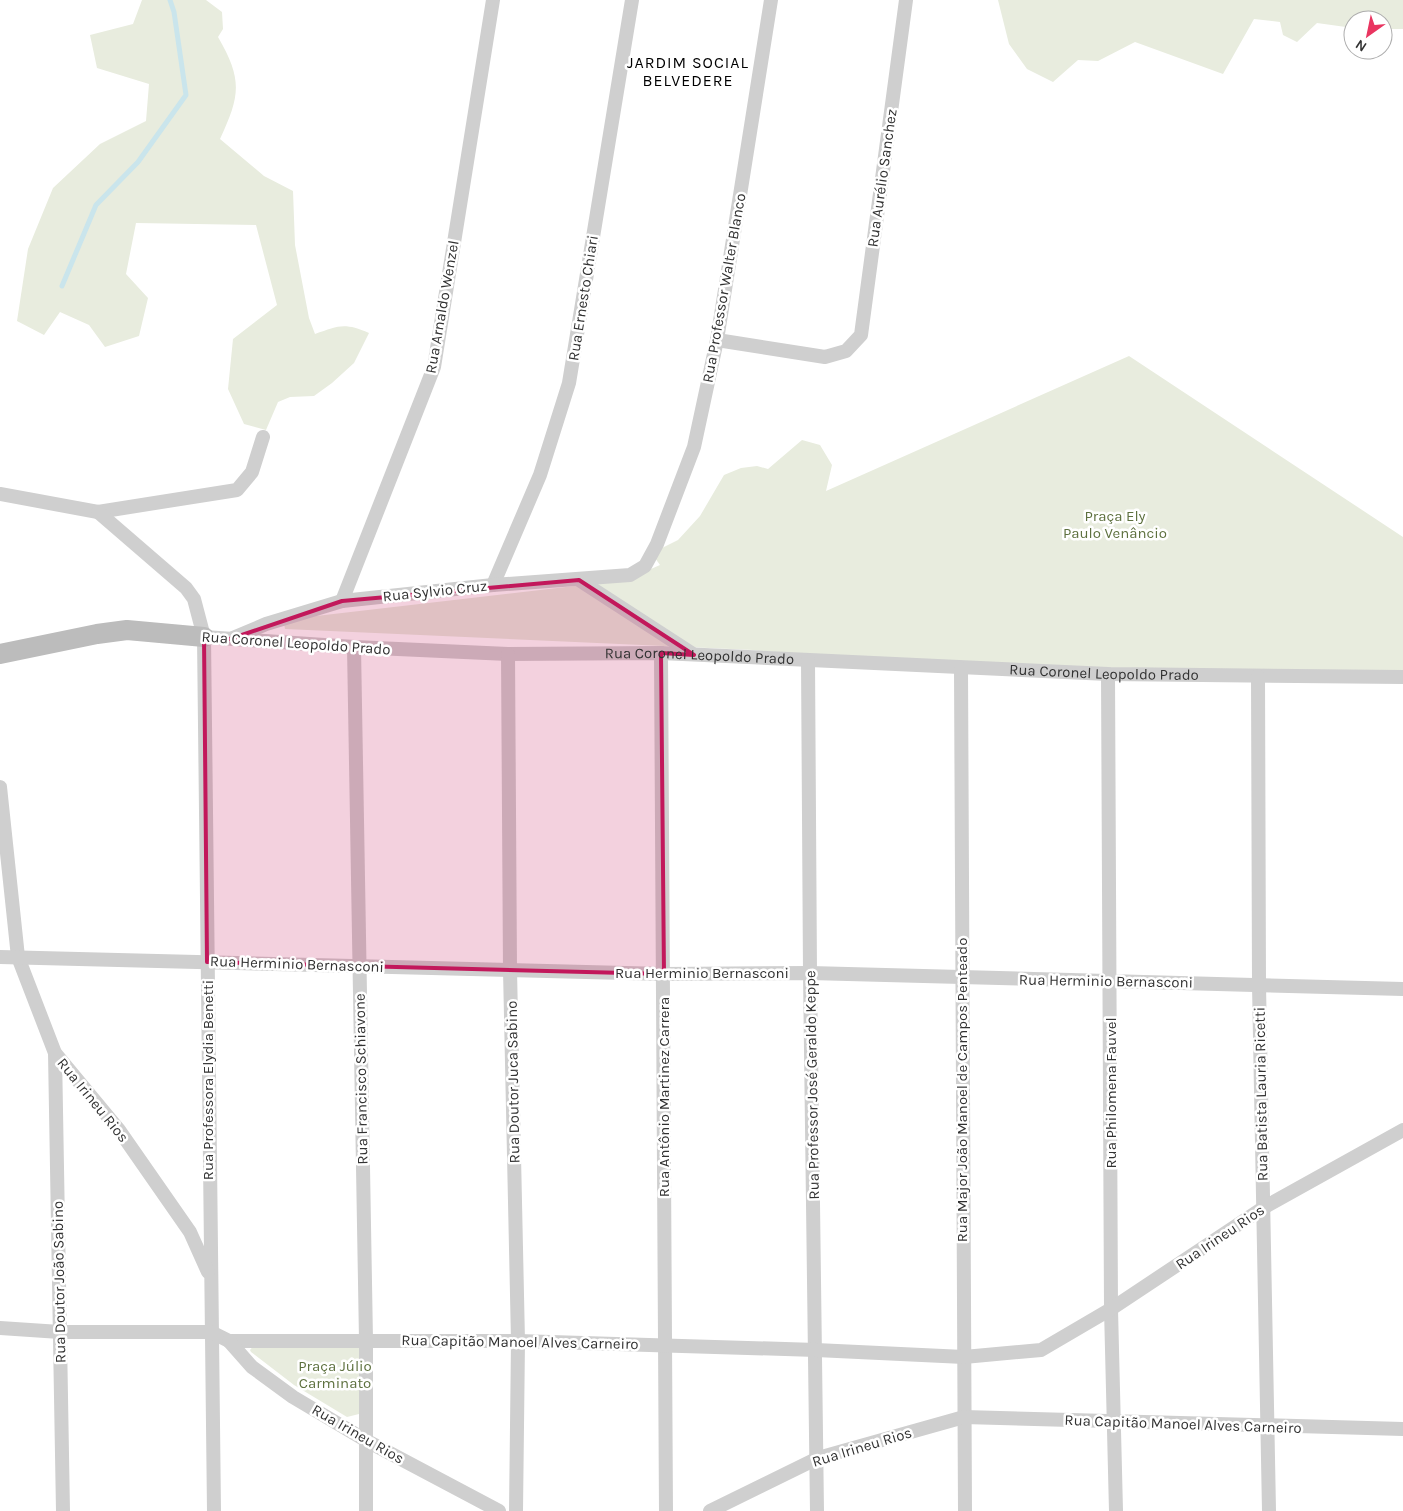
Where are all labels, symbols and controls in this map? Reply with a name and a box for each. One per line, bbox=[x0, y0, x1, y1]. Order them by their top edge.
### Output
north arrow bbox=[1343, 10, 1393, 60]
text: N bbox=[1352, 36, 1370, 55]
district label: JARDIM SOCIAL BELVEDERE bbox=[627, 53, 749, 90]
street label: Rua Aurélio Sanchez bbox=[863, 108, 901, 248]
street label: Rua Professor Walter Blanco bbox=[698, 192, 750, 384]
street label: Rua Ernesto Chiari bbox=[564, 234, 602, 362]
street label: Rua Arnaldo Wenzel bbox=[421, 239, 463, 375]
park label: Praça Ely Paulo Venâncio bbox=[1063, 507, 1167, 542]
street label: Rua Sylvio Cruz bbox=[382, 577, 488, 605]
street label: Rua Coronel Leopoldo Prado bbox=[201, 627, 391, 659]
street label: Rua Coronel Leopoldo Prado bbox=[605, 644, 795, 668]
street label: Rua Coronel Leopoldo Prado bbox=[1009, 660, 1199, 684]
street label: Rua Major João Manoel de Campos Penteado bbox=[953, 938, 971, 1242]
street label: Rua Herminio Bernasconi bbox=[210, 952, 384, 976]
street label: Rua Herminio Bernasconi bbox=[615, 964, 789, 982]
street label: Rua Professor José Geraldo Keppe bbox=[801, 970, 823, 1200]
street label: Rua Herminio Bernasconi bbox=[1019, 970, 1193, 992]
street label: Rua Professora Elydia Benetti bbox=[199, 980, 217, 1180]
street label: Rua Francisco Schiavone bbox=[351, 993, 371, 1165]
street label: Rua Antônio Martinez Carrera bbox=[655, 997, 673, 1197]
street label: Rua Doutor Juca Sabino bbox=[503, 1000, 523, 1164]
street label: Rua Batista Lauria Ricetti bbox=[1250, 1007, 1272, 1181]
street label: Rua Philomena Fauvel bbox=[1102, 1017, 1120, 1169]
street label: Rua Irineu Rios bbox=[53, 1054, 133, 1146]
street label: Rua Doutor João Sabino bbox=[49, 1201, 69, 1363]
street label: Rua Irineu Rios bbox=[1172, 1201, 1268, 1273]
street label: Rua Capitão Manoel Alves Carneiro bbox=[401, 1331, 639, 1353]
park label: Praça Júlio Carminato bbox=[298, 1357, 372, 1392]
street label: Rua Irineu Rios bbox=[309, 1400, 407, 1468]
street label: Rua Capitão Manoel Alves Carneiro bbox=[1064, 1411, 1302, 1437]
street label: Rua Irineu Rios bbox=[810, 1423, 914, 1471]

